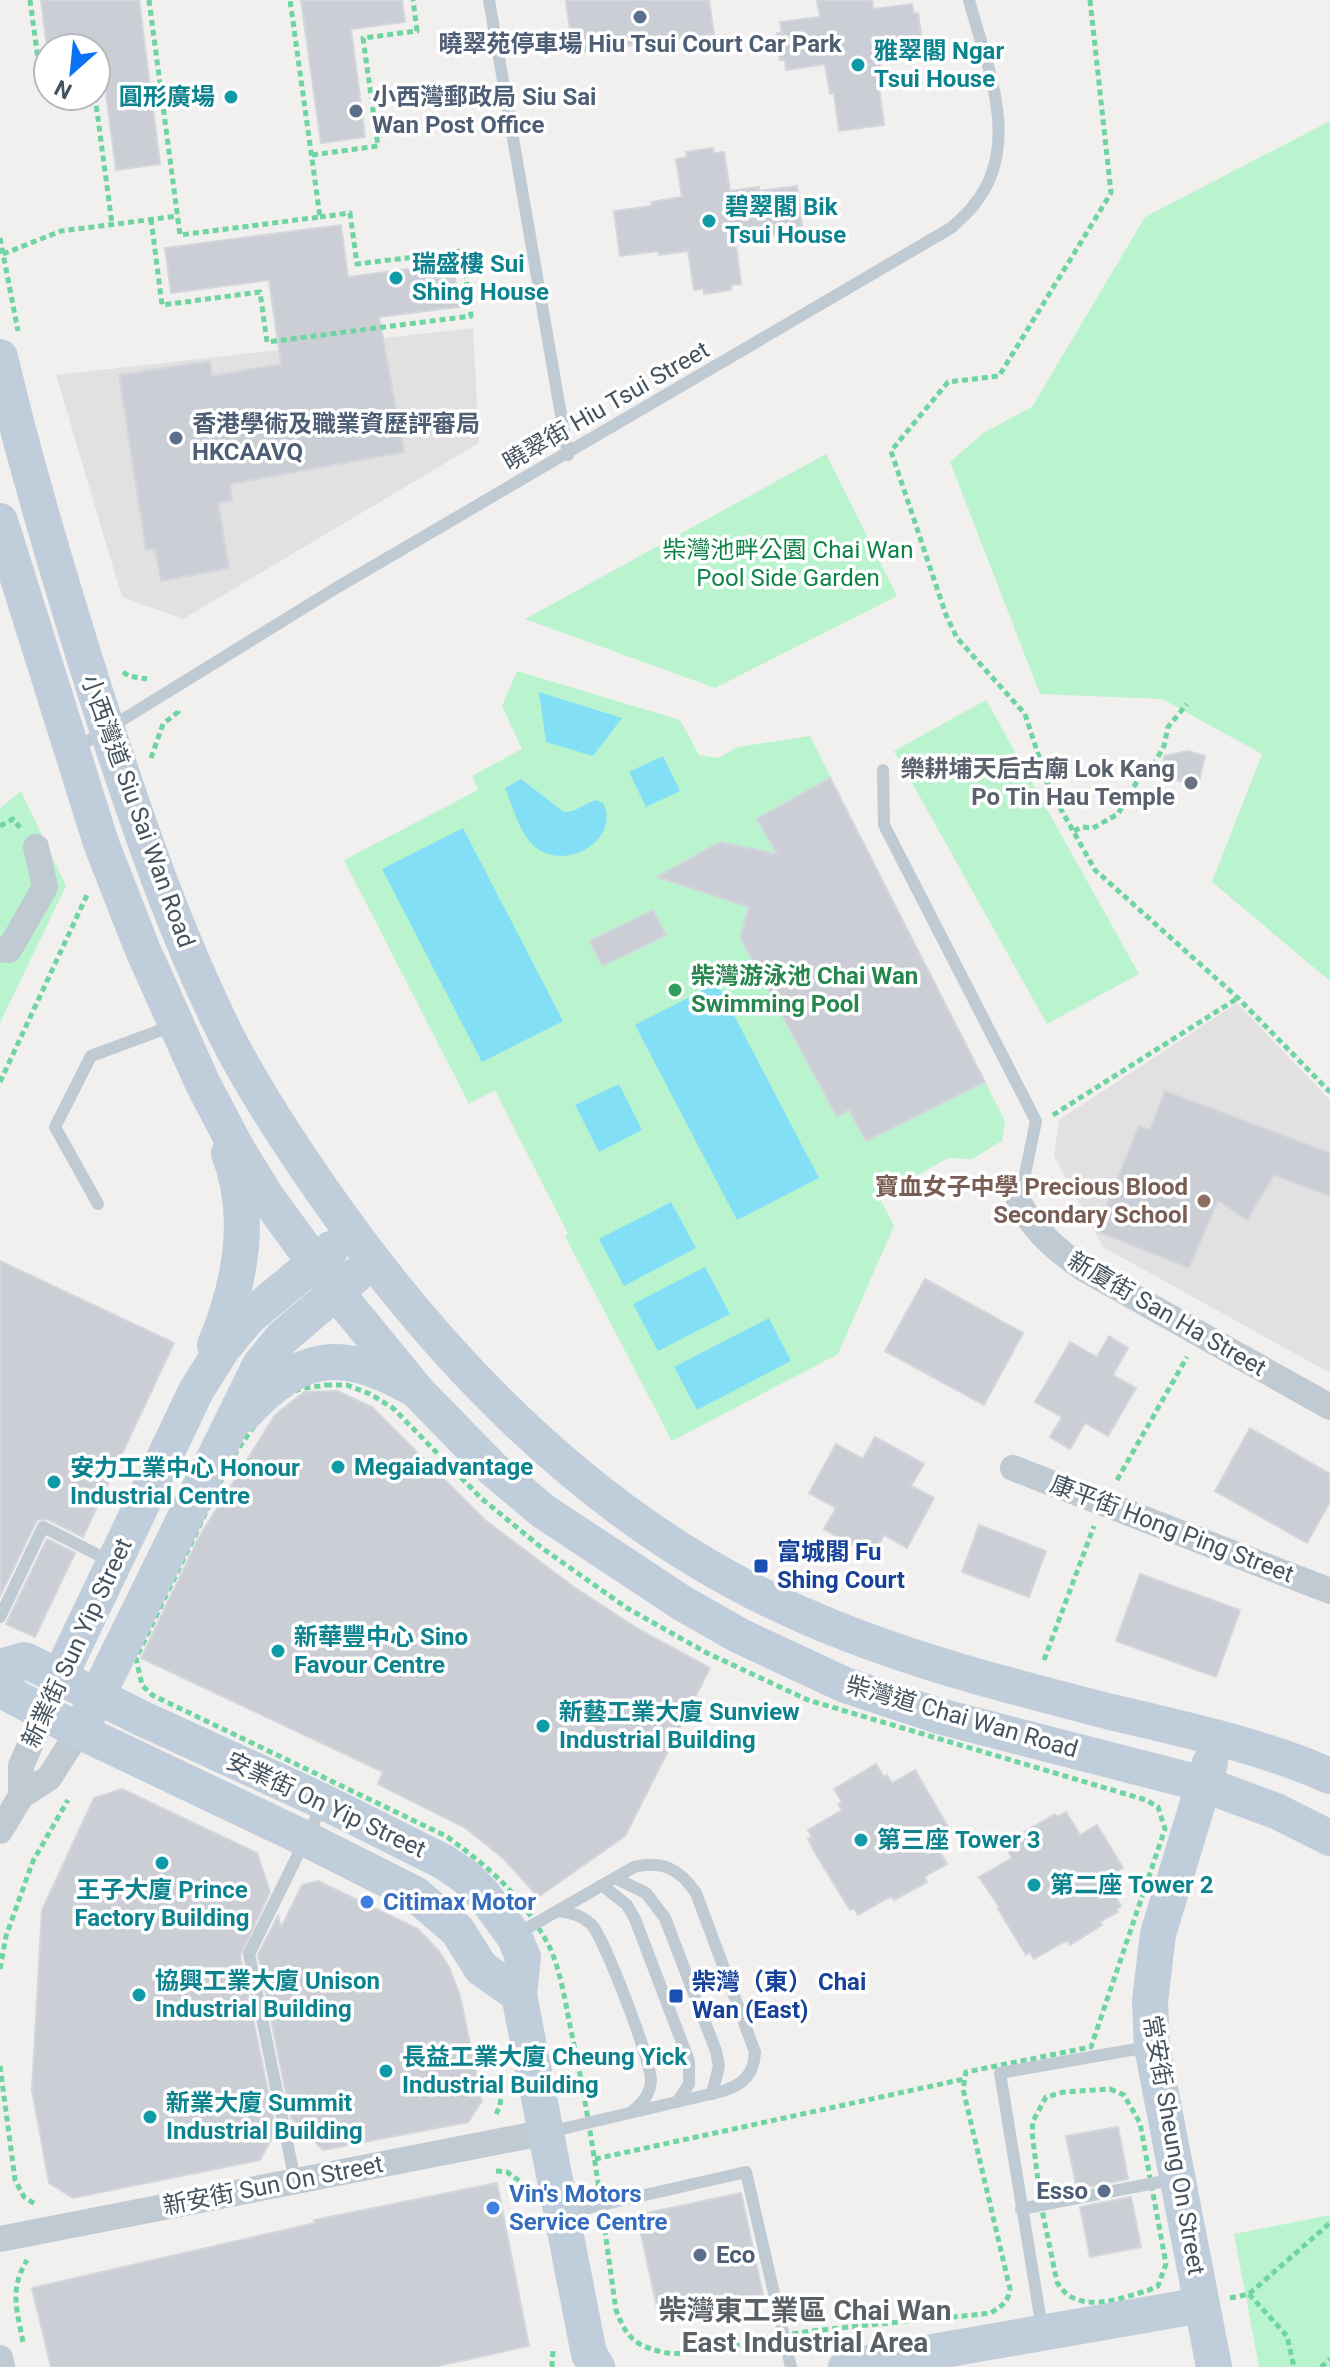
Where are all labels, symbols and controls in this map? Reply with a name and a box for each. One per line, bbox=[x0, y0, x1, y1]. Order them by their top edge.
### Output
marker: 曉翠苑停車場 Hiu Tsui Court Car Park bbox=[631, 8, 649, 26]
place label: 曉翠苑停車場 Hiu Tsui Court Car Park bbox=[438, 30, 843, 58]
north arrow bbox=[32, 32, 112, 112]
place label: 雅翠閣 Ngar Tsui House bbox=[874, 37, 1004, 93]
marker: 雅翠閣 Ngar Tsui House bbox=[849, 56, 867, 74]
text: N bbox=[51, 75, 76, 104]
place label: 圓形廣場 bbox=[119, 83, 215, 111]
place label: 小西灣郵政局 Siu Sai Wan Post Office bbox=[372, 83, 596, 139]
marker: 圓形廣場 bbox=[222, 88, 240, 106]
marker: 小西灣郵政局 Siu Sai Wan Post Office bbox=[347, 102, 365, 120]
place label: 碧翠閣 Bik Tsui House bbox=[725, 193, 846, 249]
marker: 碧翠閣 Bik Tsui House bbox=[700, 212, 718, 230]
place label: 瑞盛樓 Sui Shing House bbox=[412, 250, 549, 306]
marker: 瑞盛樓 Sui Shing House bbox=[387, 269, 405, 287]
street label: 曉翠街 Hiu Tsui Street bbox=[498, 335, 714, 476]
place label: 香港學術及職業資歷評審局 HKCAAVQ bbox=[192, 410, 480, 466]
marker: 香港學術及職業資歷評審局 HKCAAVQ bbox=[167, 429, 185, 447]
park label: 柴灣池畔公園 Chai Wan Pool Side Garden bbox=[663, 536, 913, 592]
street label: 小西灣道 Siu Sai Wan Road bbox=[75, 671, 201, 951]
place label: 樂耕埔天后古廟 Lok Kang Po Tin Hau Temple bbox=[900, 755, 1175, 811]
marker: 樂耕埔天后古廟 Lok Kang Po Tin Hau Temple bbox=[1182, 774, 1200, 792]
place label: 柴灣游泳池 Chai Wan Swimming Pool bbox=[691, 962, 918, 1018]
marker: 柴灣游泳池 Chai Wan Swimming Pool bbox=[666, 981, 684, 999]
place label: 寶血女子中學 Precious Blood Secondary School bbox=[875, 1173, 1188, 1229]
marker: 寶血女子中學 Precious Blood Secondary School bbox=[1195, 1192, 1213, 1210]
street label: 新廈街 San Ha Street bbox=[1063, 1246, 1271, 1382]
place label: Megaiadvantage bbox=[354, 1453, 533, 1481]
place label: 安力工業中心 Honour Industrial Centre bbox=[70, 1454, 300, 1510]
marker: Megaiadvantage bbox=[329, 1458, 347, 1476]
street label: 康平街 Hong Ping Street bbox=[1046, 1470, 1298, 1588]
marker: 安力工業中心 Honour Industrial Centre bbox=[45, 1473, 63, 1491]
street label: 新業街 Sun Yip Street bbox=[16, 1534, 138, 1752]
place label: 富城閣 Fu Shing Court bbox=[777, 1538, 905, 1594]
marker: 富城閣 Fu Shing Court bbox=[752, 1557, 770, 1575]
place label: 新華豐中心 Sino Favour Centre bbox=[294, 1623, 468, 1679]
marker: 新華豐中心 Sino Favour Centre bbox=[269, 1642, 287, 1660]
street label: 柴灣道 Chai Wan Road bbox=[843, 1670, 1081, 1764]
place label: 新藝工業大廈 Sunview Industrial Building bbox=[559, 1698, 800, 1754]
marker: 新藝工業大廈 Sunview Industrial Building bbox=[534, 1717, 552, 1735]
street label: 安業街 On Yip Street bbox=[222, 1747, 430, 1864]
place label: 第三座 Tower 3 bbox=[877, 1826, 1040, 1854]
marker: 第三座 Tower 3 bbox=[852, 1831, 870, 1849]
marker: 王子大廈 Prince Factory Building bbox=[153, 1854, 171, 1872]
place label: 第二座 Tower 2 bbox=[1050, 1871, 1213, 1899]
place label: 王子大廈 Prince Factory Building bbox=[74, 1876, 250, 1932]
marker: 第二座 Tower 2 bbox=[1025, 1876, 1043, 1894]
place label: Citimax Motor bbox=[383, 1888, 536, 1916]
marker: Citimax Motor bbox=[358, 1893, 376, 1911]
place label: 協興工業大廈 Unison Industrial Building bbox=[155, 1967, 380, 2023]
place label: 柴灣（東） Chai Wan (East) bbox=[692, 1968, 866, 2024]
marker: 協興工業大廈 Unison Industrial Building bbox=[130, 1986, 148, 2004]
marker: 柴灣（東） Chai Wan (East) bbox=[667, 1987, 685, 2005]
street label: 常安街 Sheung On Street bbox=[1137, 2013, 1211, 2277]
place label: 長益工業大廈 Cheung Yick Industrial Building bbox=[402, 2043, 688, 2099]
marker: 長益工業大廈 Cheung Yick Industrial Building bbox=[377, 2062, 395, 2080]
place label: 新業大廈 Summit Industrial Building bbox=[166, 2089, 363, 2145]
marker: 新業大廈 Summit Industrial Building bbox=[141, 2108, 159, 2126]
street label: 新安街 Sun On Street bbox=[161, 2150, 386, 2220]
place label: Esso bbox=[1036, 2177, 1088, 2205]
place label: Vin's Motors Service Centre bbox=[509, 2180, 667, 2236]
marker: Esso bbox=[1095, 2182, 1113, 2200]
marker: Vin's Motors Service Centre bbox=[484, 2199, 502, 2217]
place label: Eco bbox=[716, 2241, 755, 2269]
marker: Eco bbox=[691, 2246, 709, 2264]
district label: 柴灣東工業區 Chai Wan East Industrial Area bbox=[658, 2294, 952, 2359]

